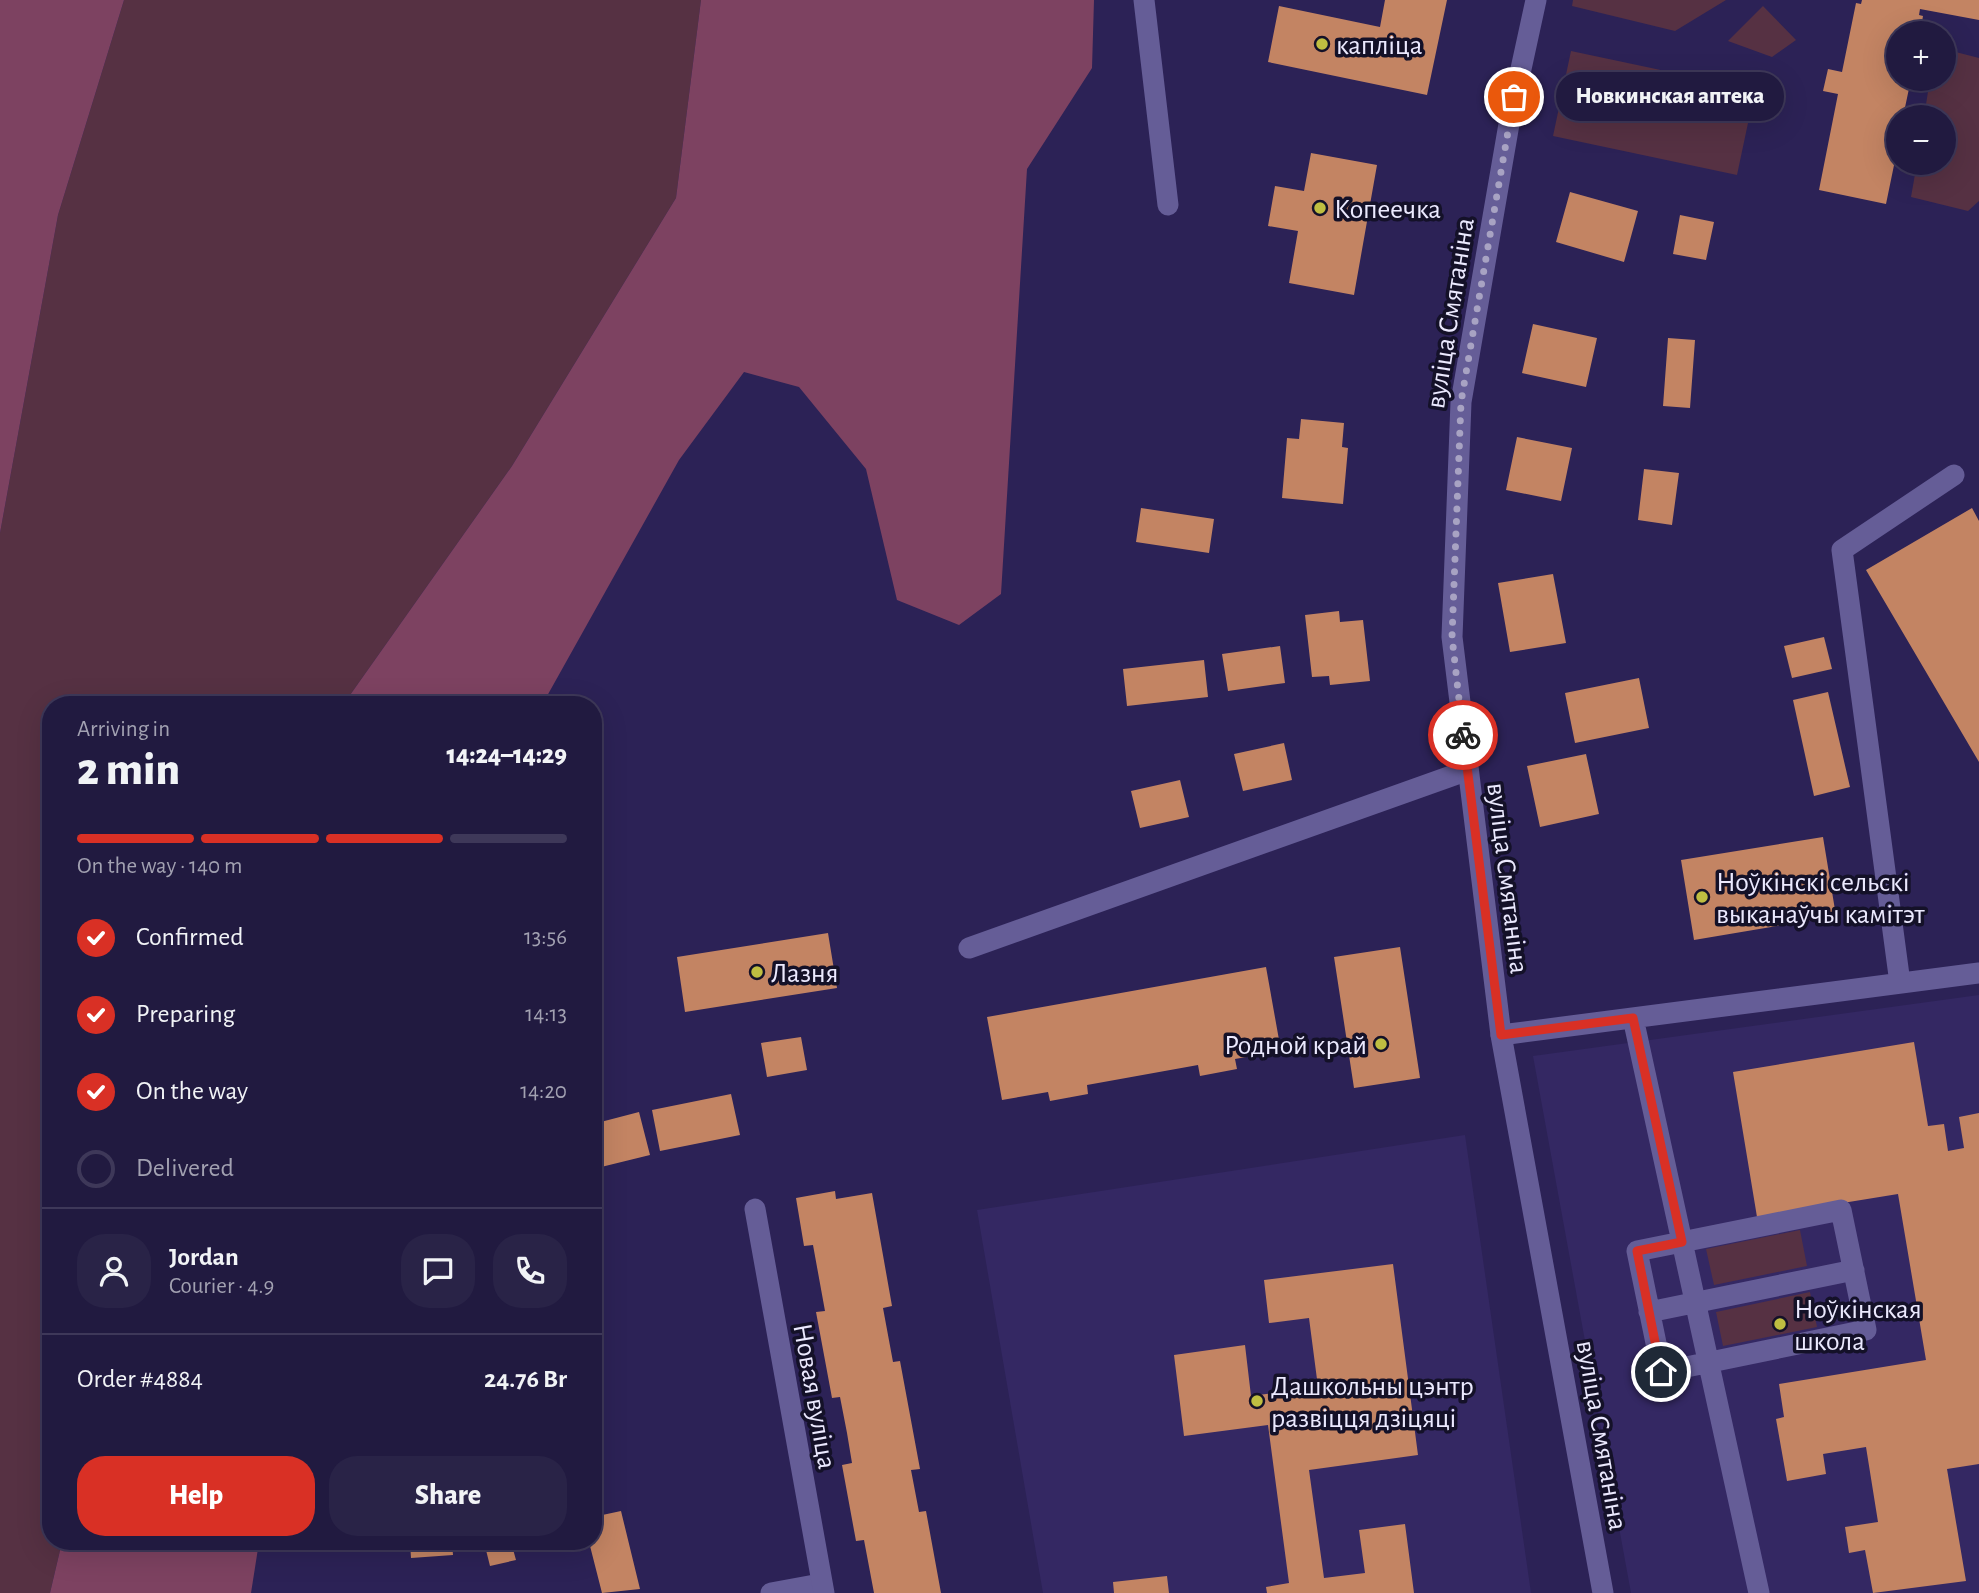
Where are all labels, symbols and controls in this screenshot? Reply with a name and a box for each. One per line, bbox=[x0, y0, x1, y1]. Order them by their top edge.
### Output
map controls bbox=[1886, 21, 1956, 175]
button: + bbox=[1886, 21, 1956, 91]
place label: капліца bbox=[1336, 32, 1423, 60]
marker: капліца bbox=[1314, 36, 1330, 52]
pin bbox=[1484, 67, 1544, 127]
callout: Новкинская аптека bbox=[1556, 72, 1784, 122]
icon: bag bbox=[1495, 78, 1533, 116]
text: Новкинская аптека bbox=[1576, 85, 1764, 108]
button: − bbox=[1886, 105, 1956, 175]
place label: Копеечка bbox=[1334, 196, 1441, 224]
marker: Копеечка bbox=[1312, 200, 1328, 216]
street label: вуліца Смятаніна bbox=[1422, 216, 1480, 411]
courier bbox=[1428, 700, 1498, 770]
icon: bike bbox=[1444, 716, 1482, 754]
text: Arriving in bbox=[77, 718, 170, 741]
text: 14:24–14:29 bbox=[447, 742, 567, 768]
text: 2 min bbox=[77, 747, 180, 793]
street label: вуліца Смятаніна bbox=[1481, 781, 1533, 976]
text: On the way · 140 m bbox=[77, 855, 242, 878]
place label: Ноўкінскі сельскі выканаўчы камітэт bbox=[1716, 869, 1926, 929]
marker: Ноўкінскі сельскі выканаўчы камітэт bbox=[1694, 889, 1710, 905]
icon: check bbox=[77, 919, 115, 957]
text: Confirmed bbox=[136, 924, 244, 950]
text: 13:56 bbox=[524, 926, 567, 949]
place label: Лазня bbox=[771, 960, 839, 988]
marker: Лазня bbox=[749, 964, 765, 980]
icon: check bbox=[77, 996, 115, 1034]
text: Preparing bbox=[136, 1001, 235, 1027]
text: 14:13 bbox=[525, 1003, 567, 1026]
place label: Родной край bbox=[1224, 1032, 1367, 1060]
marker: Родной край bbox=[1373, 1036, 1389, 1052]
icon: check bbox=[77, 1073, 115, 1111]
text: On the way bbox=[136, 1078, 248, 1104]
text: 14:20 bbox=[520, 1080, 567, 1103]
text: Delivered bbox=[136, 1155, 234, 1181]
button: person bbox=[77, 1234, 151, 1308]
button: chat bbox=[401, 1234, 475, 1308]
button: phone bbox=[493, 1234, 567, 1308]
text: Jordan bbox=[169, 1244, 239, 1270]
text: Courier · 4.9 bbox=[169, 1275, 274, 1298]
place label: Ноўкінская школа bbox=[1794, 1296, 1922, 1356]
marker: Ноўкінская школа bbox=[1772, 1316, 1788, 1332]
street label: Новая вуліца bbox=[787, 1321, 841, 1472]
street label: вуліца Смятаніна bbox=[1571, 1338, 1632, 1533]
pin bbox=[1631, 1342, 1691, 1402]
icon: home bbox=[1642, 1353, 1680, 1391]
text: Order #4884 bbox=[77, 1366, 203, 1392]
text: 24.76 Br bbox=[484, 1366, 567, 1392]
place label: Дашкольны цэнтр развіцця дзіцяці bbox=[1271, 1373, 1474, 1433]
marker: Дашкольны цэнтр развіцця дзіцяці bbox=[1249, 1393, 1265, 1409]
button: Help bbox=[77, 1456, 315, 1536]
button: Share bbox=[329, 1456, 567, 1536]

